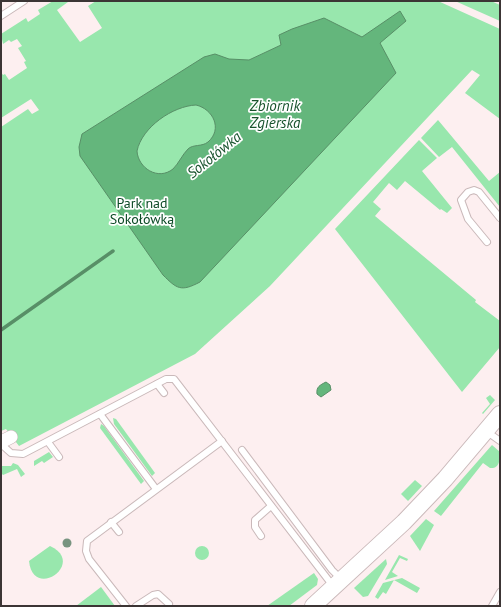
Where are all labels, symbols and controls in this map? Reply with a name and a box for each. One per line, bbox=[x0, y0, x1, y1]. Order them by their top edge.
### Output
water label: Zbiornik Zgierska bbox=[249, 96, 301, 132]
water label: Sokołówka bbox=[183, 127, 245, 182]
park label: Park nad Sokołówką bbox=[110, 194, 174, 228]

